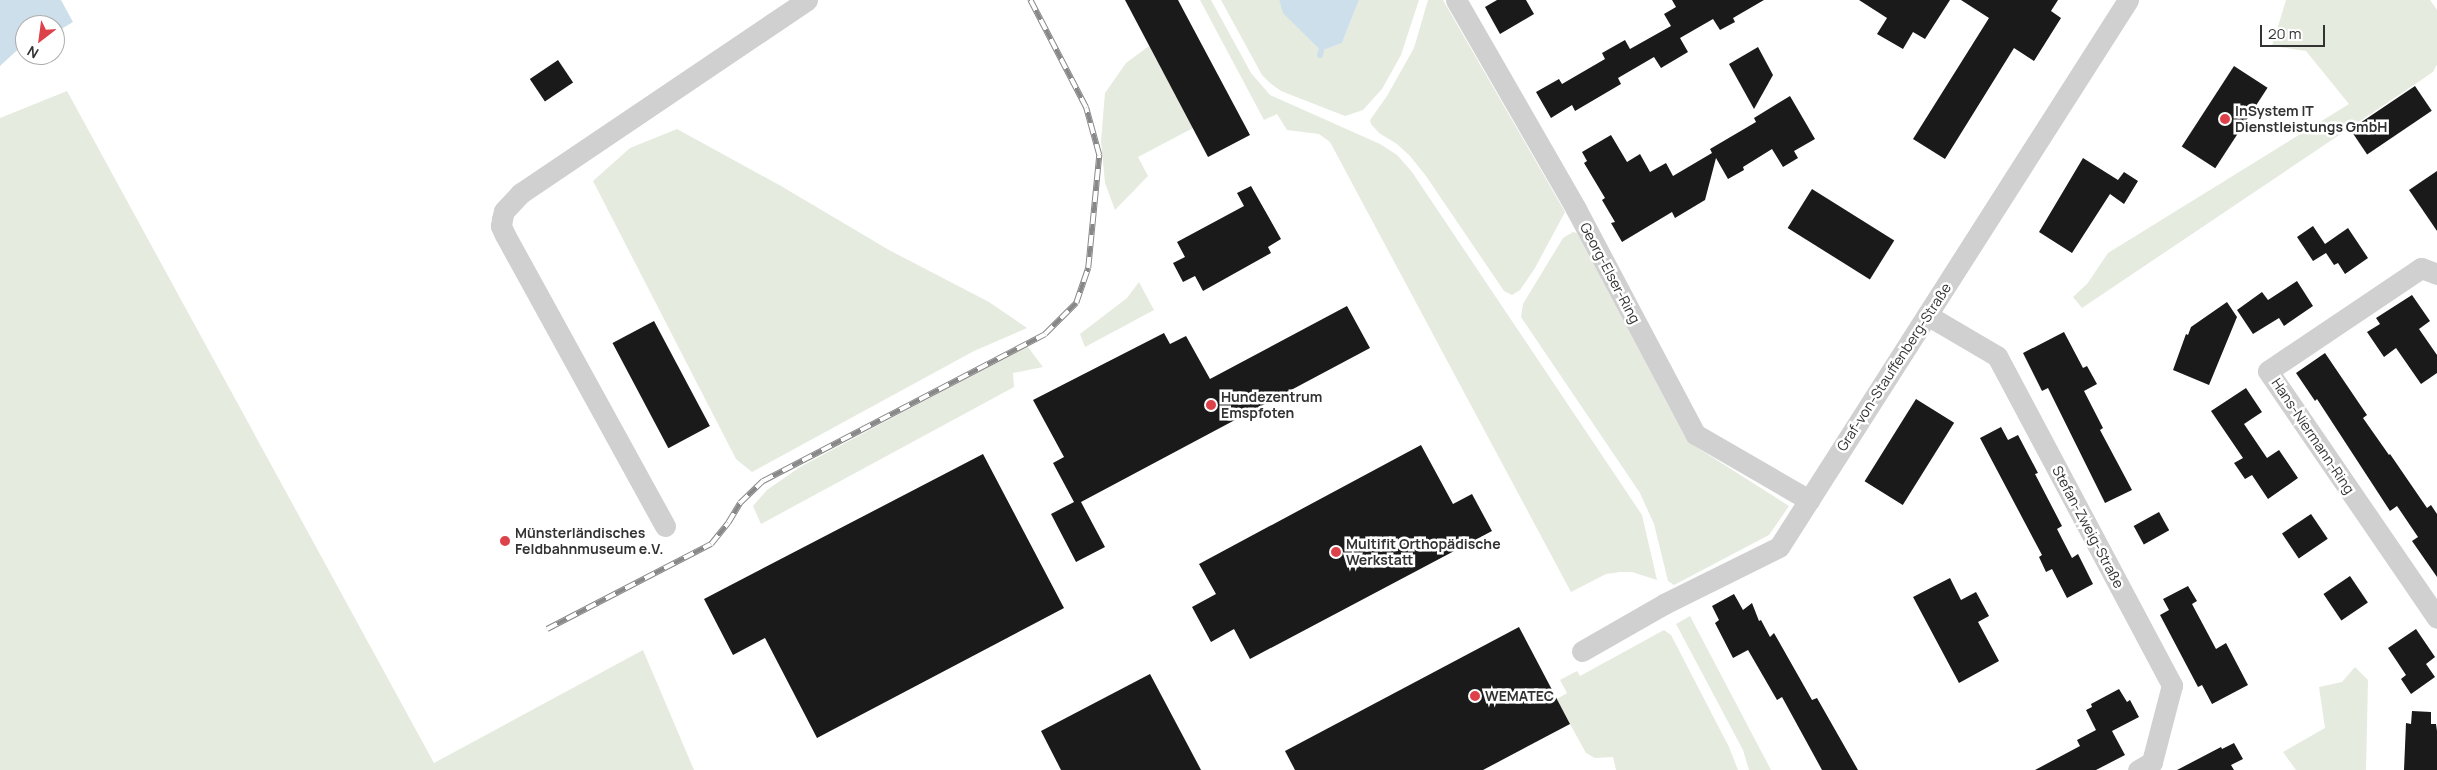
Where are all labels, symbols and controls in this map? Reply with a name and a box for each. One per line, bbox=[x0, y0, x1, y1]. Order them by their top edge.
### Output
north arrow bbox=[15, 15, 65, 65]
scale bar bbox=[2262, 15, 2327, 47]
text: 20 m bbox=[2268, 23, 2301, 44]
text: N bbox=[24, 42, 42, 63]
place label: InSystem IT Dienstleistungs GmbH bbox=[2235, 103, 2387, 136]
marker: InSystem IT Dienstleistungs GmbH bbox=[2219, 113, 2231, 125]
street label: Georg-Elser-Ring bbox=[1576, 220, 1644, 326]
street label: Graf-von-Stauffenberg-Straße bbox=[1833, 280, 1955, 454]
street label: Hans-Niermann-Ring bbox=[2268, 375, 2358, 497]
place label: Hundezentrum Emspfoten bbox=[1221, 389, 1322, 422]
marker: Hundezentrum Emspfoten bbox=[1205, 399, 1217, 411]
street label: Stefan-Zweig-Straße bbox=[2049, 463, 2127, 591]
place label: Münsterländisches Feldbahnmuseum e.V. bbox=[515, 525, 664, 558]
marker: Münsterländisches Feldbahnmuseum e.V. bbox=[499, 535, 511, 547]
place label: Multifit Orthopädische Werkstatt bbox=[1346, 536, 1501, 568]
marker: Multifit Orthopädische Werkstatt bbox=[1330, 546, 1342, 558]
place label: WEMATEC bbox=[1485, 688, 1554, 704]
marker: WEMATEC bbox=[1469, 690, 1481, 702]

